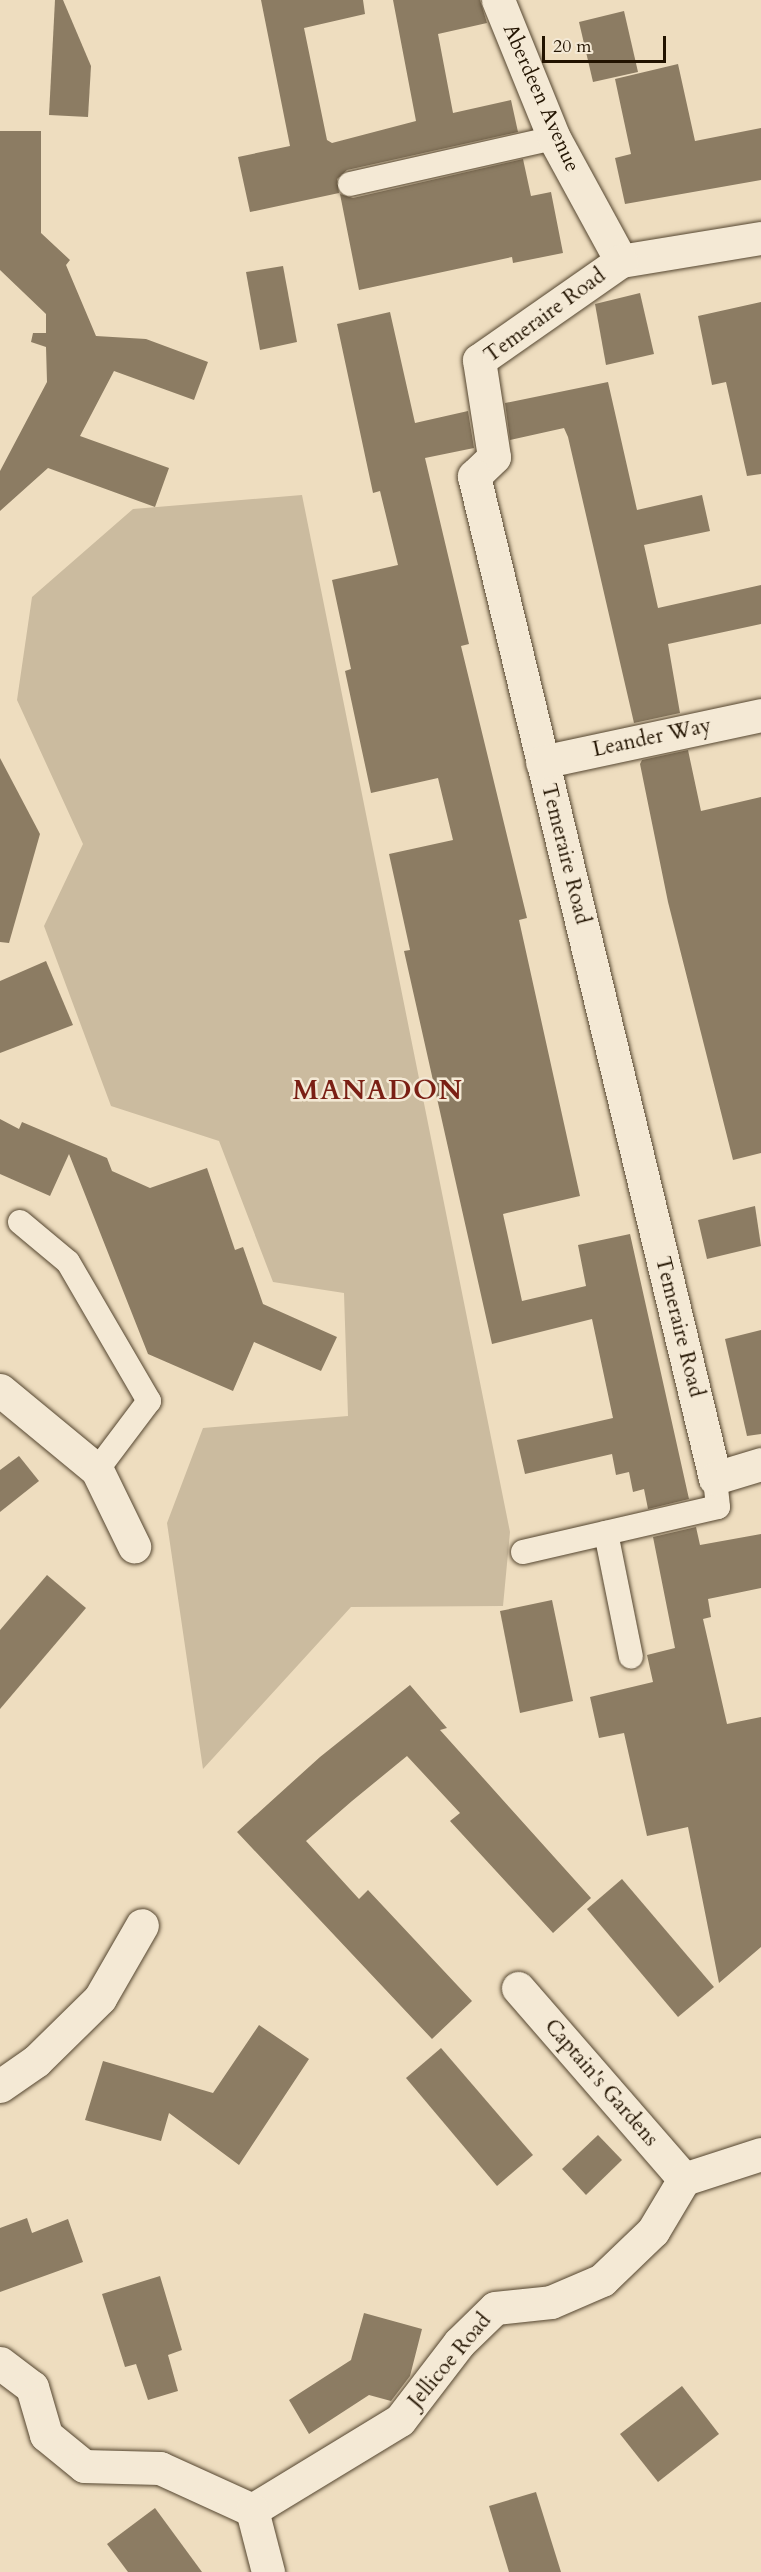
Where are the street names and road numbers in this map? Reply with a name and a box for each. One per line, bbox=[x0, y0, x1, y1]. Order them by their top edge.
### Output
street label: Aberdeen Avenue bbox=[497, 20, 585, 176]
street label: Temeraire Road bbox=[479, 264, 611, 368]
street label: Leander Way bbox=[590, 713, 714, 763]
street label: Temeraire Road bbox=[535, 781, 595, 927]
street label: Temeraire Road bbox=[649, 1254, 709, 1400]
street label: Captain's Gardens bbox=[539, 2014, 663, 2152]
street label: Jellicoe Road bbox=[403, 2309, 497, 2413]

